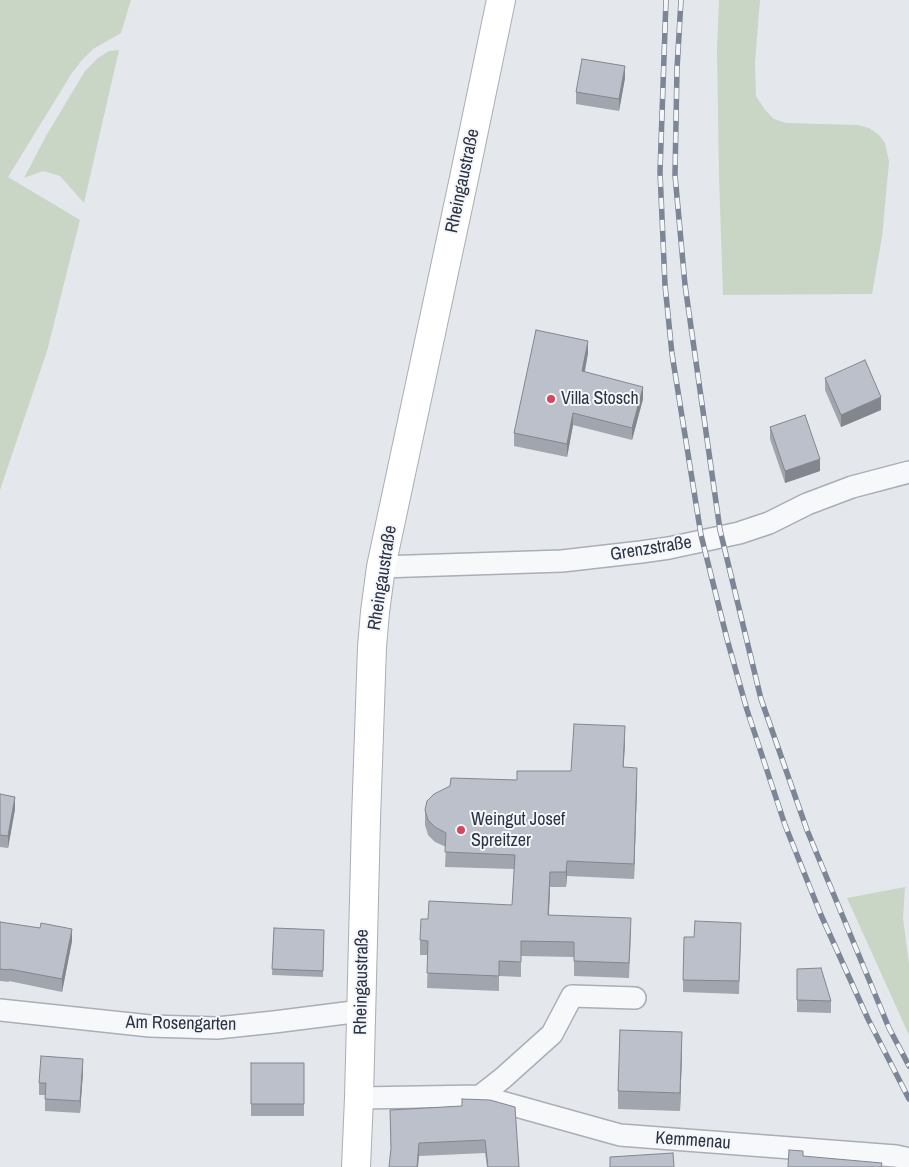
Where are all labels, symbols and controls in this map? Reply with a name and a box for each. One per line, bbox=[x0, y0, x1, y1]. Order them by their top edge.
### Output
street label: Rheingaustraße bbox=[441, 127, 485, 235]
place label: Villa Stosch bbox=[561, 388, 639, 410]
marker: Villa Stosch bbox=[545, 393, 557, 405]
street label: Rheingaustraße bbox=[364, 524, 402, 632]
street label: Grenzstraße bbox=[609, 532, 693, 566]
place label: Weingut Josef Spreitzer bbox=[471, 809, 565, 852]
marker: Weingut Josef Spreitzer bbox=[455, 824, 467, 836]
street label: Rheingaustraße bbox=[350, 929, 374, 1035]
street label: Am Rosengarten bbox=[125, 1012, 237, 1036]
street label: Kemmenau bbox=[655, 1128, 731, 1154]

